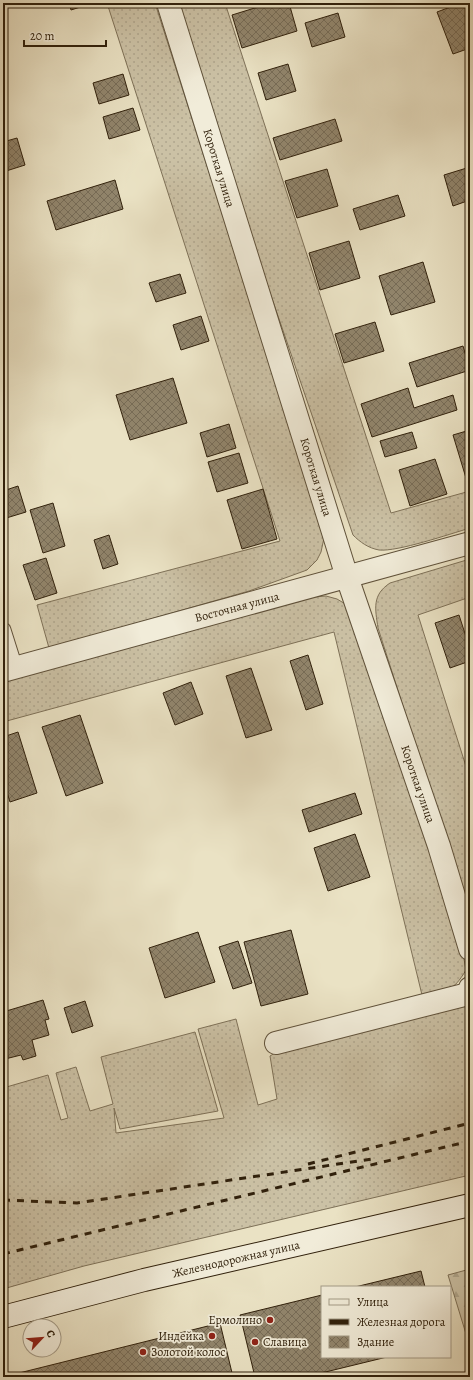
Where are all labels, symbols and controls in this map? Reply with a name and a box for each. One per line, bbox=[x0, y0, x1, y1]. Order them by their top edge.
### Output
scale bar bbox=[24, 22, 106, 48]
text: 20 m bbox=[30, 28, 54, 44]
street label: Короткая улица bbox=[199, 127, 239, 210]
street label: Короткая улица bbox=[296, 436, 336, 519]
street label: Восточная улица bbox=[193, 588, 281, 626]
street label: Короткая улица bbox=[397, 743, 439, 826]
street label: Железнодорожная улица bbox=[171, 1236, 302, 1281]
legend bbox=[321, 1286, 451, 1358]
text: Улица bbox=[357, 1294, 389, 1310]
place label: Ермолино bbox=[208, 1312, 262, 1328]
text: Железная дорога bbox=[357, 1314, 446, 1330]
marker: Ермолино bbox=[265, 1315, 275, 1325]
north arrow bbox=[22, 1318, 62, 1358]
text: С bbox=[42, 1328, 59, 1340]
place label: Индейка bbox=[158, 1328, 204, 1344]
marker: Индейка bbox=[207, 1331, 217, 1341]
place label: Славица bbox=[263, 1334, 307, 1350]
text: Здание bbox=[357, 1334, 394, 1350]
marker: Славица bbox=[250, 1337, 260, 1347]
place label: Золотой колос bbox=[151, 1344, 225, 1360]
marker: Золотой колос bbox=[138, 1347, 148, 1357]

